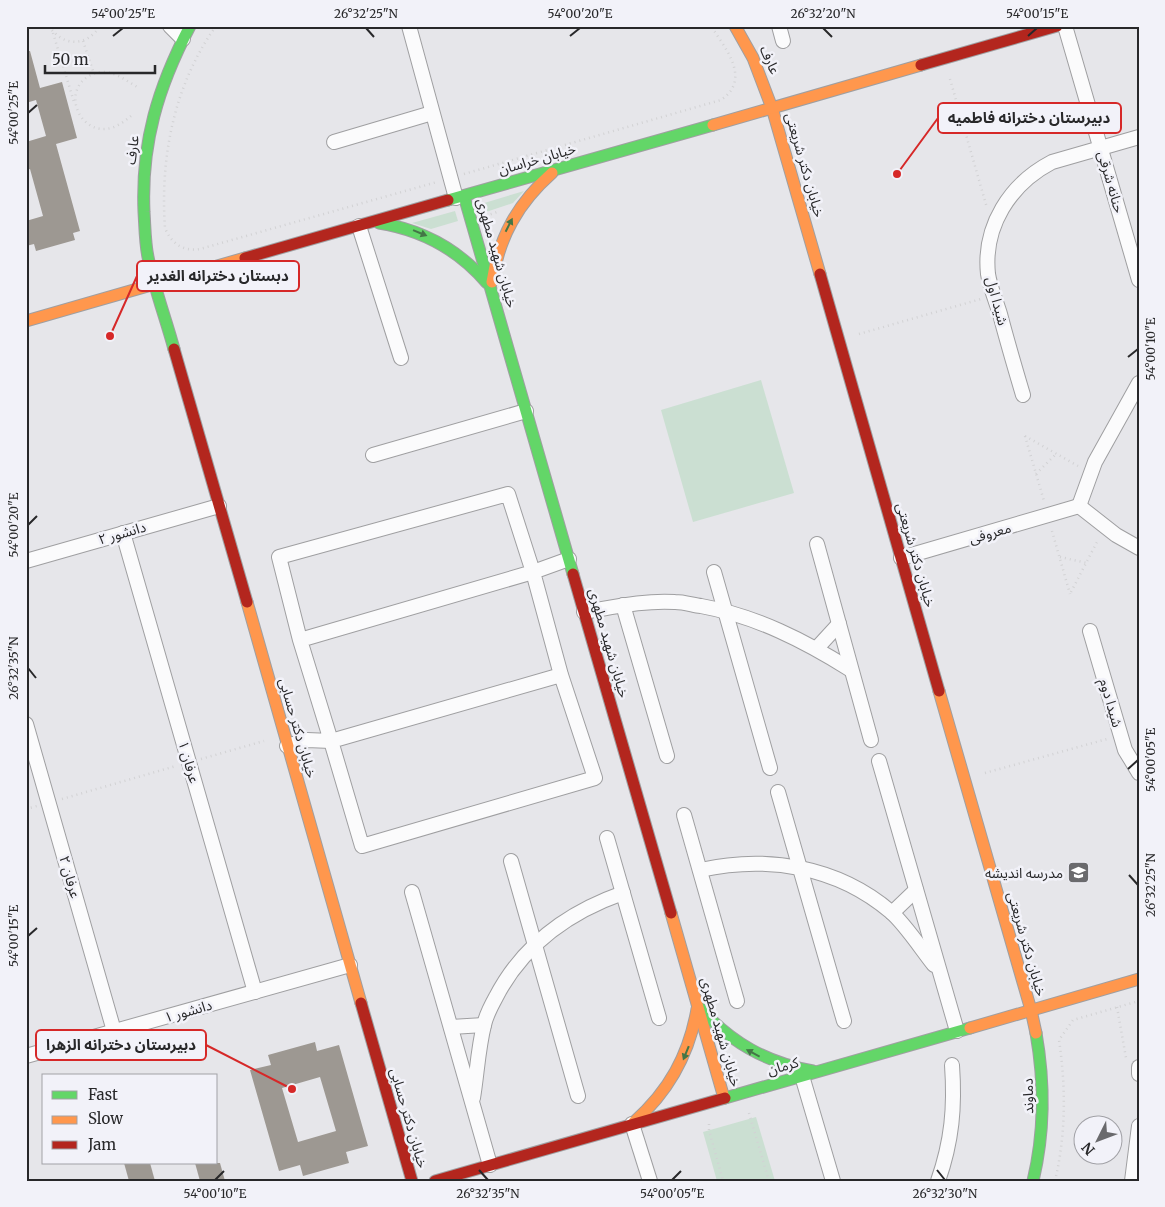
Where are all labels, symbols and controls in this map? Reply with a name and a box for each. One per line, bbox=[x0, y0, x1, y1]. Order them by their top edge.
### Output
text: 54°00'25"E bbox=[91, 6, 155, 21]
text: 26°32'25"N bbox=[334, 6, 399, 21]
text: 54°00'20"E bbox=[548, 6, 613, 21]
text: 26°32'20"N bbox=[791, 6, 856, 21]
text: 54°00'15"E bbox=[1006, 6, 1068, 21]
scale bar bbox=[45, 42, 155, 74]
street label: عارف bbox=[756, 43, 784, 77]
text: 50 m bbox=[52, 50, 89, 69]
text: 54°00'25"E bbox=[6, 81, 21, 145]
callout: دبیرستان دخترانه فاطمیه bbox=[938, 103, 1121, 133]
text: دبیرستان دخترانه فاطمیه bbox=[948, 108, 1110, 127]
street label: خیابان دکتر شریعتی bbox=[781, 111, 829, 219]
street label: عارف bbox=[121, 134, 143, 166]
street label: خیابان خراسان bbox=[496, 139, 578, 179]
street label: حنانه شرقی bbox=[1094, 149, 1128, 215]
street label: خیابان شهید مطهری bbox=[473, 196, 521, 310]
one-way arrow bbox=[505, 217, 513, 232]
one-way arrow bbox=[413, 229, 427, 237]
callout: دبستان دخترانه الغدیر bbox=[137, 261, 299, 291]
text: دبستان دخترانه الغدیر bbox=[146, 266, 289, 285]
street label: شیدا اول bbox=[982, 275, 1012, 327]
text: 54°00'10"E bbox=[1143, 317, 1158, 380]
text: 54°00'20"E bbox=[6, 492, 21, 557]
street label: خیابان دکتر شریعتی bbox=[892, 501, 940, 609]
street label: دانشور ۲ bbox=[96, 518, 148, 548]
street label: معروفی bbox=[967, 518, 1013, 548]
street label: خیابان شهید مطهری bbox=[585, 586, 633, 700]
text: 26°32'35"N bbox=[6, 636, 21, 700]
street label: خیابان دکتر حسابی bbox=[275, 676, 321, 780]
street label: شیدا دوم bbox=[1094, 676, 1127, 730]
text: 54°00'05"E bbox=[1143, 728, 1158, 792]
street label: عرفان ۱ bbox=[174, 739, 204, 785]
text: 26°32'25"N bbox=[1143, 852, 1158, 917]
street label: عرفان ۲ bbox=[55, 854, 85, 900]
school or university icon: مدرسه اندیشه bbox=[1067, 861, 1091, 885]
place label: مدرسه اندیشه bbox=[985, 864, 1063, 882]
street label: خیابان دکتر شریعتی bbox=[1003, 890, 1051, 998]
text: 54°00'15"E bbox=[6, 905, 21, 967]
street label: خیابان شهید مطهری bbox=[697, 975, 745, 1089]
street label: دانشور ۱ bbox=[162, 996, 214, 1026]
callout: دبیرستان دخترانه الزهرا bbox=[36, 1030, 206, 1060]
text: دبیرستان دخترانه الزهرا bbox=[46, 1035, 196, 1054]
one-way arrow bbox=[682, 1046, 690, 1061]
one-way arrow bbox=[747, 1048, 760, 1057]
street label: کرمان bbox=[765, 1053, 801, 1079]
street label: خیابان دکتر حسابی bbox=[386, 1066, 432, 1170]
legend bbox=[42, 1074, 218, 1164]
street label: دماوند bbox=[1019, 1078, 1037, 1114]
text: Fast bbox=[88, 1085, 118, 1104]
text: Slow bbox=[88, 1109, 123, 1128]
north arrow bbox=[1072, 1114, 1122, 1164]
text: Jam bbox=[87, 1135, 116, 1154]
text: N bbox=[1078, 1139, 1099, 1159]
text: 54°00'10"E bbox=[184, 1186, 247, 1201]
text: 26°32'35"N bbox=[456, 1186, 520, 1201]
text: 54°00'05"E bbox=[640, 1186, 704, 1201]
text: 26°32'30"N bbox=[913, 1186, 978, 1201]

